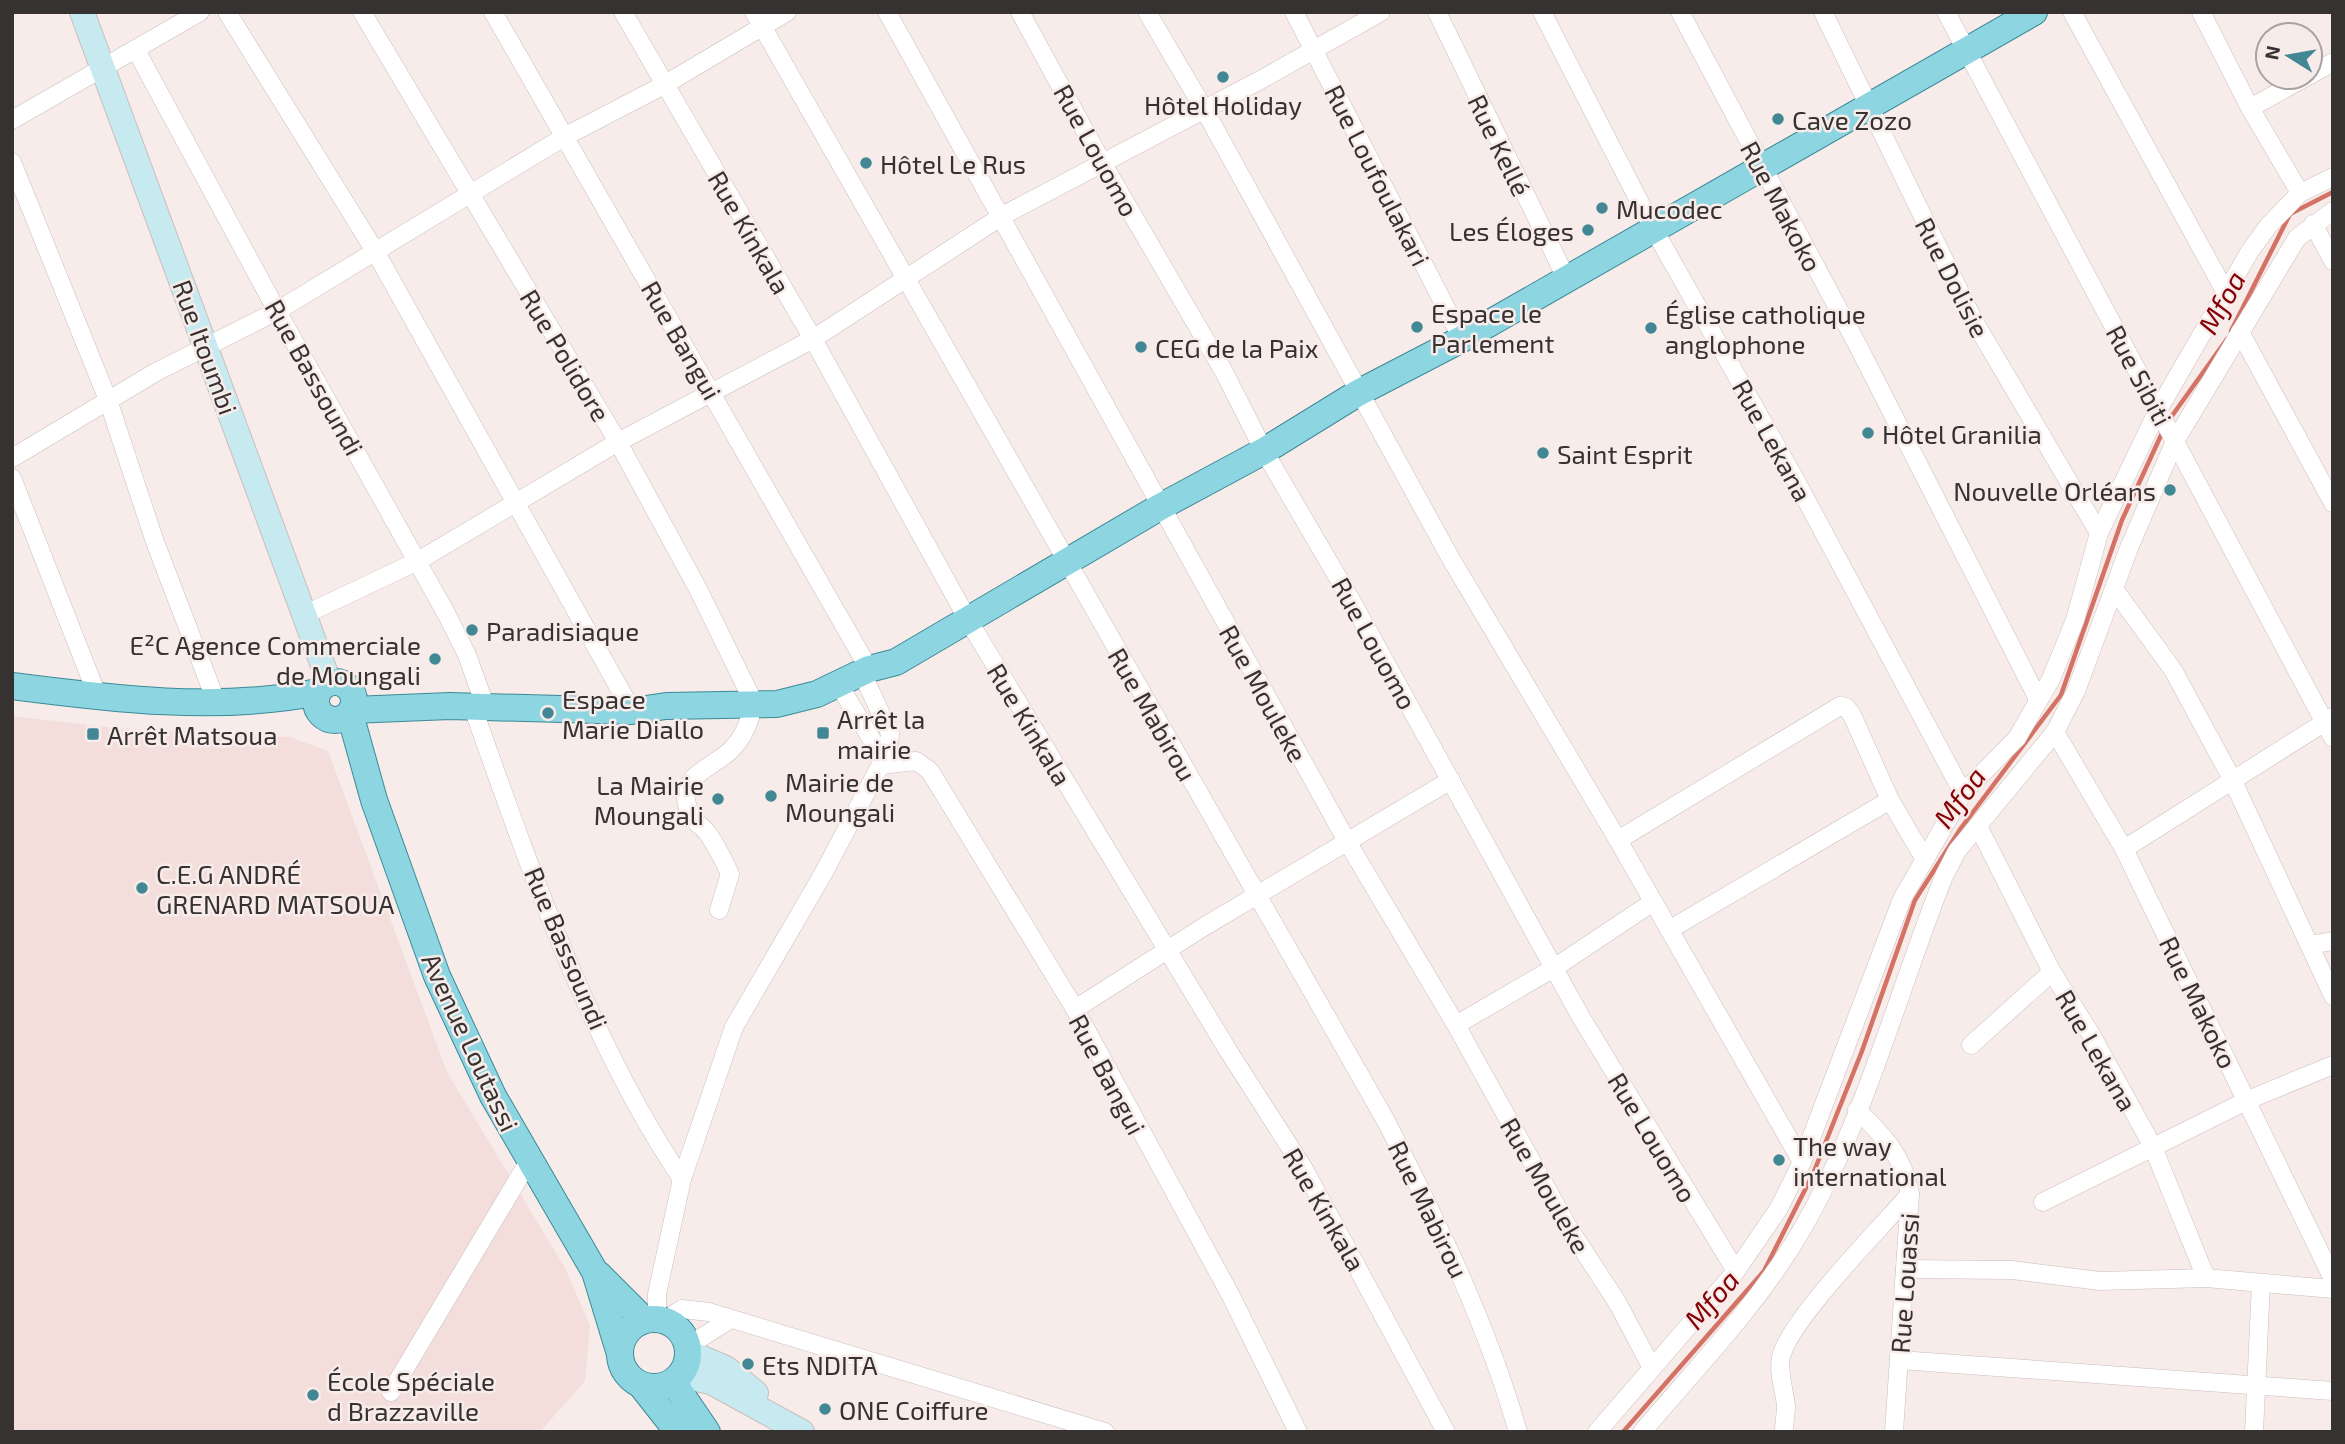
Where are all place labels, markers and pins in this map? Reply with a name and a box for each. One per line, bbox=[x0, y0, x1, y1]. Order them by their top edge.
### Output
marker: Hôtel Holiday bbox=[1215, 69, 1231, 85]
place label: Hôtel Holiday bbox=[1144, 89, 1302, 120]
place label: Cave Zozo bbox=[1792, 104, 1912, 135]
marker: Cave Zozo bbox=[1770, 111, 1786, 127]
place label: Hôtel Le Rus bbox=[880, 148, 1026, 179]
marker: Hôtel Le Rus bbox=[858, 155, 874, 171]
place label: Mucodec bbox=[1616, 193, 1722, 224]
marker: Mucodec bbox=[1594, 200, 1610, 216]
place label: Les Éloges bbox=[1449, 215, 1574, 246]
marker: Les Éloges bbox=[1580, 222, 1596, 238]
place label: Espace le Parlement bbox=[1431, 297, 1554, 358]
place label: Église catholique anglophone bbox=[1665, 298, 1866, 359]
marker: Espace le Parlement bbox=[1409, 319, 1425, 335]
marker: Église catholique anglophone bbox=[1643, 320, 1659, 336]
place label: CEG de la Paix bbox=[1155, 332, 1319, 363]
marker: CEG de la Paix bbox=[1133, 339, 1149, 355]
place label: Hôtel Granilia bbox=[1882, 418, 2042, 449]
marker: Hôtel Granilia bbox=[1860, 425, 1876, 441]
place label: Saint Esprit bbox=[1557, 438, 1693, 469]
marker: Saint Esprit bbox=[1535, 445, 1551, 461]
place label: Nouvelle Orléans bbox=[1953, 475, 2156, 506]
marker: Nouvelle Orléans bbox=[2162, 482, 2178, 498]
place label: Paradisiaque bbox=[486, 615, 639, 646]
marker: Paradisiaque bbox=[464, 622, 480, 638]
place label: E²C Agence Commerciale de Moungali bbox=[129, 629, 421, 690]
marker: E²C Agence Commerciale de Moungali bbox=[427, 651, 443, 667]
place label: Espace Marie Diallo bbox=[562, 683, 704, 744]
place label: Arrêt la mairie bbox=[837, 703, 925, 764]
marker: Espace Marie Diallo bbox=[540, 705, 556, 721]
place label: Arrêt Matsoua bbox=[107, 719, 277, 750]
marker: Arrêt la mairie bbox=[815, 725, 831, 741]
marker: Arrêt Matsoua bbox=[85, 726, 101, 742]
place label: Mairie de Moungali bbox=[785, 766, 895, 827]
place label: La Mairie Moungali bbox=[594, 769, 704, 830]
marker: Mairie de Moungali bbox=[763, 788, 779, 804]
marker: La Mairie Moungali bbox=[710, 791, 726, 807]
place label: C.E.G ANDRÉ GRENARD MATSOUA bbox=[156, 858, 394, 919]
marker: C.E.G ANDRÉ GRENARD MATSOUA bbox=[134, 880, 150, 896]
place label: The way international bbox=[1793, 1130, 1947, 1191]
marker: The way international bbox=[1771, 1152, 1787, 1168]
place label: Ets NDITA bbox=[762, 1349, 878, 1380]
marker: Ets NDITA bbox=[740, 1356, 756, 1372]
place label: École Spéciale d Brazzaville bbox=[327, 1365, 495, 1426]
marker: École Spéciale d Brazzaville bbox=[305, 1387, 321, 1403]
place label: ONE Coiffure bbox=[839, 1394, 988, 1425]
marker: ONE Coiffure bbox=[817, 1401, 833, 1417]

